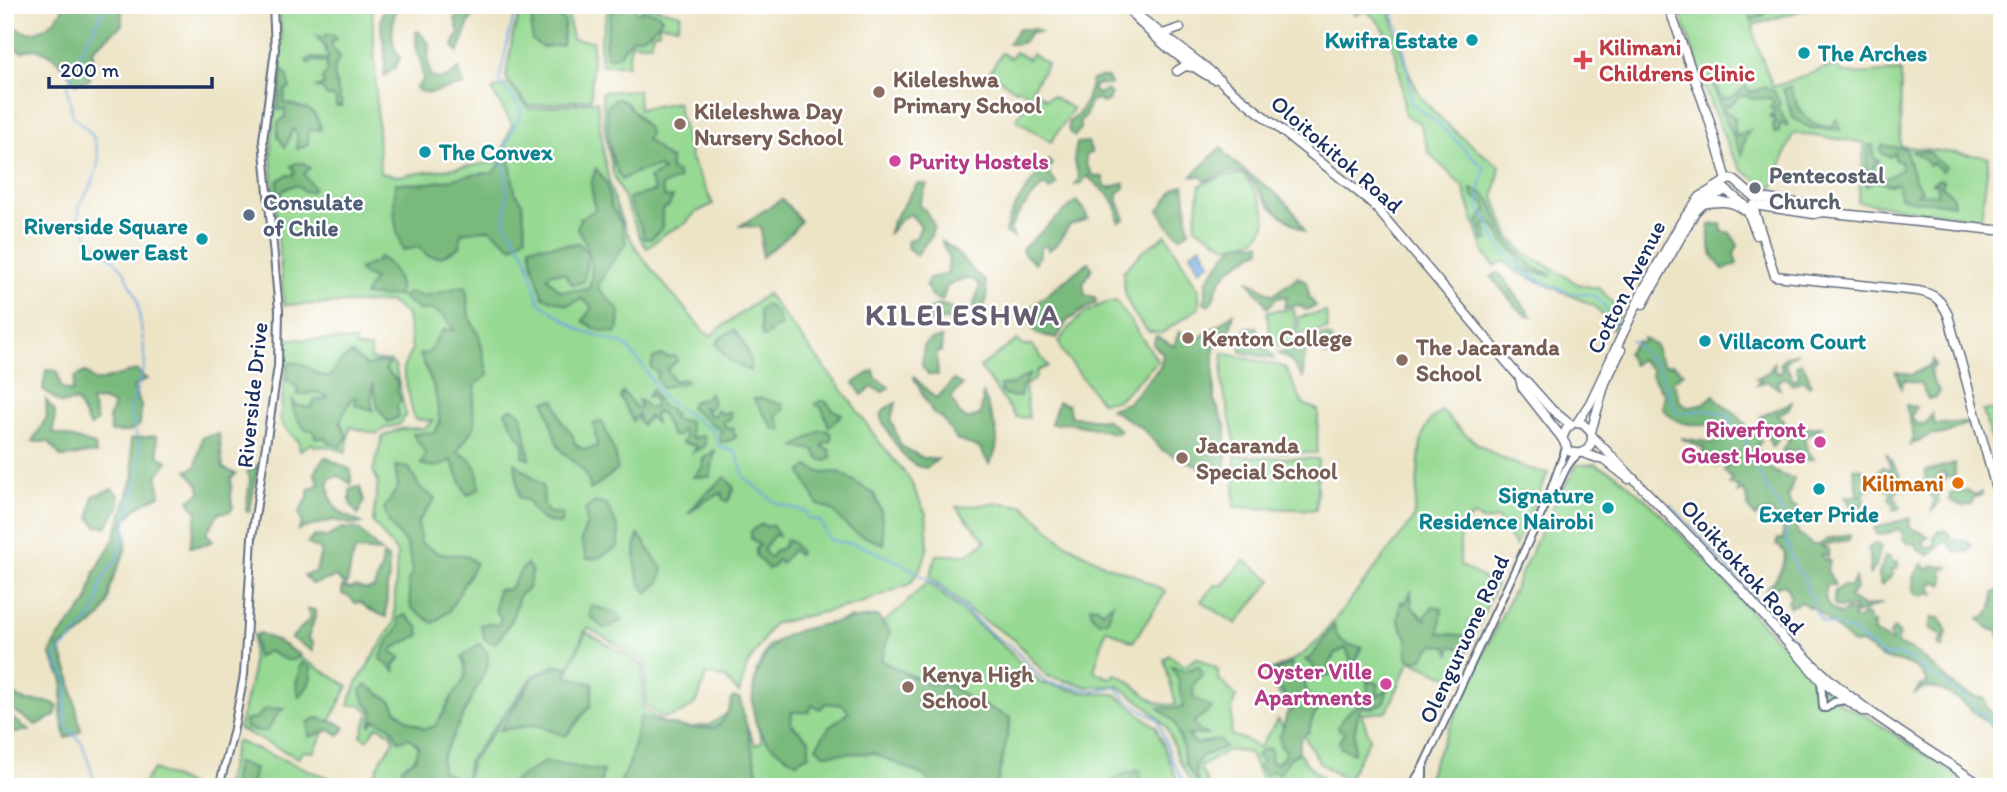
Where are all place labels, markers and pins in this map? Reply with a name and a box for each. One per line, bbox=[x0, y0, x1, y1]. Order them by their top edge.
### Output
place label: Kwifra Estate bbox=[1325, 26, 1458, 54]
marker: Kwifra Estate bbox=[1464, 32, 1480, 48]
place label: Kilimani Childrens Clinic bbox=[1599, 33, 1755, 87]
place label: The Arches bbox=[1817, 39, 1927, 67]
marker: The Arches bbox=[1796, 45, 1812, 61]
marker: Kilimani Childrens Clinic bbox=[1573, 50, 1593, 70]
place label: Kileleshwa Primary School bbox=[893, 65, 1042, 119]
marker: Kileleshwa Primary School bbox=[871, 84, 887, 100]
place label: Kileleshwa Day Nursery School bbox=[694, 97, 844, 151]
marker: Kileleshwa Day Nursery School bbox=[672, 116, 688, 132]
place label: The Convex bbox=[438, 138, 553, 166]
marker: The Convex bbox=[417, 144, 433, 160]
place label: Purity Hostels bbox=[909, 147, 1049, 175]
marker: Purity Hostels bbox=[887, 153, 903, 169]
place label: Pentecostal Church bbox=[1769, 161, 1885, 215]
marker: Pentecostal Church bbox=[1747, 180, 1763, 196]
place label: Consulate of Chile bbox=[263, 188, 363, 242]
marker: Consulate of Chile bbox=[241, 207, 257, 223]
place label: Riverside Square Lower East bbox=[24, 212, 188, 266]
marker: Riverside Square Lower East bbox=[194, 231, 210, 247]
place label: Kenton College bbox=[1202, 324, 1352, 352]
place label: Villacom Court bbox=[1719, 327, 1867, 355]
marker: Kenton College bbox=[1180, 330, 1196, 346]
place label: The Jacaranda School bbox=[1415, 333, 1560, 387]
marker: Villacom Court bbox=[1697, 333, 1713, 349]
marker: The Jacaranda School bbox=[1394, 352, 1410, 368]
place label: Riverfront Guest House bbox=[1681, 415, 1806, 469]
place label: Jacaranda Special School bbox=[1195, 431, 1338, 485]
marker: Riverfront Guest House bbox=[1812, 434, 1828, 450]
marker: Jacaranda Special School bbox=[1174, 450, 1190, 466]
place label: Kilimani bbox=[1862, 469, 1944, 497]
marker: Kilimani bbox=[1950, 475, 1966, 491]
place label: Signature Residence Nairobi bbox=[1419, 481, 1594, 535]
marker: Exeter Pride bbox=[1811, 481, 1827, 497]
marker: Signature Residence Nairobi bbox=[1600, 500, 1616, 516]
place label: Exeter Pride bbox=[1759, 500, 1879, 528]
place label: Oyster Ville Apartments bbox=[1253, 657, 1372, 711]
place label: Kenya High School bbox=[922, 660, 1034, 714]
marker: Oyster Ville Apartments bbox=[1378, 676, 1394, 692]
marker: Kenya High School bbox=[900, 679, 916, 695]

